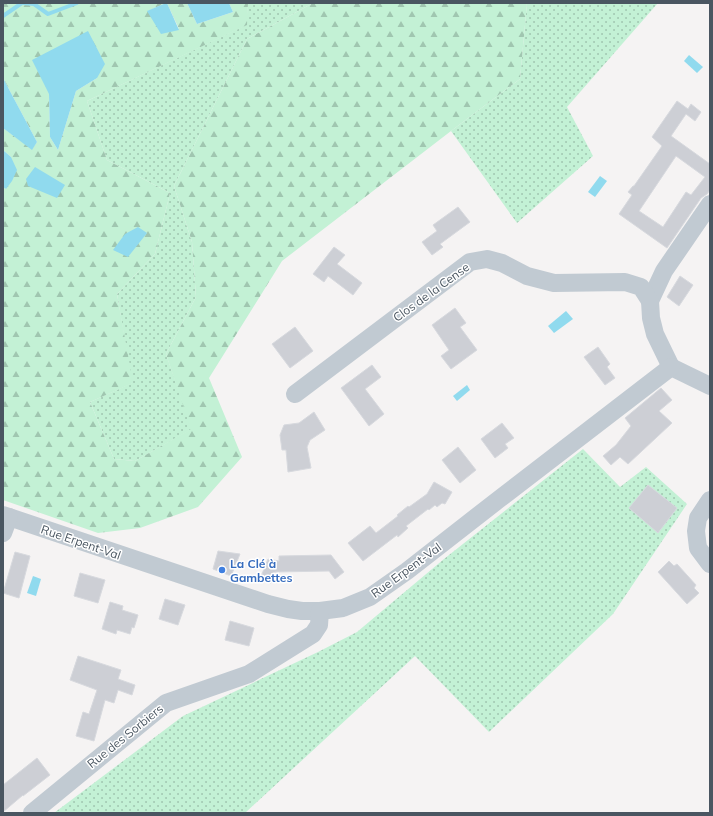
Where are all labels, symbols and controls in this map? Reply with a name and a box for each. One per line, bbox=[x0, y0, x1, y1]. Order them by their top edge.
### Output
street label: Clos de la Cense bbox=[390, 259, 472, 325]
street label: Rue Erpent-Val bbox=[39, 521, 123, 563]
street label: Rue Erpent-Val bbox=[368, 539, 444, 601]
place label: La Clé à Gambettes bbox=[230, 556, 292, 585]
marker: La Clé à Gambettes bbox=[217, 565, 227, 575]
street label: Rue des Sorbiers bbox=[84, 701, 166, 771]

